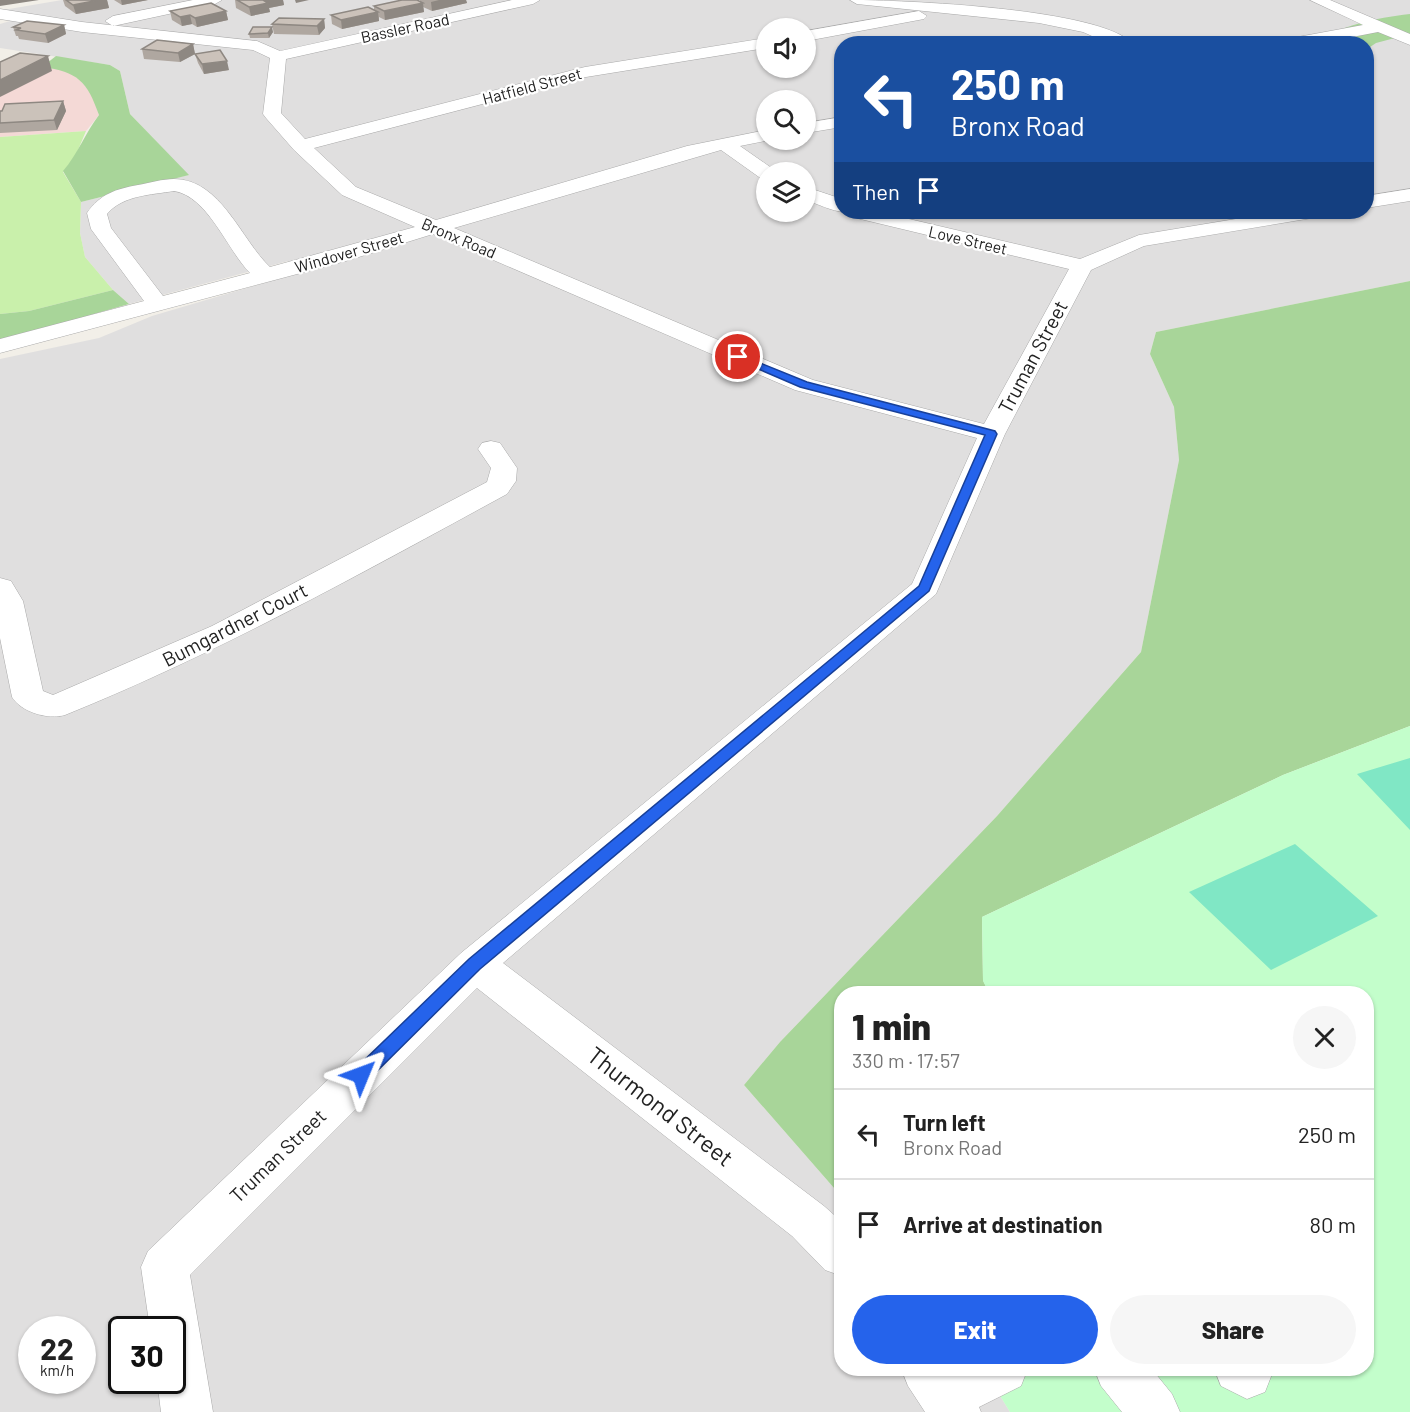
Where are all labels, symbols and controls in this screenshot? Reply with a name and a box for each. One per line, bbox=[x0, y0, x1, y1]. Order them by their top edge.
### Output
street label: Bassler Road bbox=[359, 9, 451, 46]
map controls bbox=[756, 18, 816, 222]
button: sound bbox=[756, 18, 816, 78]
text: 250 m bbox=[951, 58, 1065, 108]
icon: left bbox=[852, 60, 930, 138]
street label: Hatfield Street bbox=[480, 63, 584, 108]
button: search bbox=[756, 90, 816, 150]
text: Bronx Road bbox=[951, 109, 1085, 141]
button: layers bbox=[756, 162, 816, 222]
icon: arrive bbox=[912, 174, 945, 207]
text: Then bbox=[852, 178, 900, 204]
street label: Bronx Road bbox=[419, 213, 499, 262]
street label: Love Street bbox=[927, 221, 1009, 258]
street label: Windover Street bbox=[292, 227, 405, 276]
street label: Truman Street bbox=[992, 296, 1072, 417]
pin bbox=[712, 331, 763, 382]
icon: arrive bbox=[721, 340, 754, 373]
street label: Bumgardner Court bbox=[158, 577, 311, 671]
text: 1 min bbox=[852, 1004, 931, 1047]
button: close bbox=[1293, 1006, 1356, 1069]
street label: Thurmond Street bbox=[582, 1040, 740, 1172]
position arrow bbox=[329, 1043, 393, 1107]
text: 330 m · 17:57 bbox=[852, 1048, 960, 1072]
street label: Truman Street bbox=[224, 1103, 330, 1207]
text: Turn left bbox=[903, 1109, 986, 1135]
icon: left bbox=[852, 1118, 885, 1151]
text: 250 m bbox=[1298, 1121, 1356, 1147]
text: Bronx Road bbox=[903, 1135, 1002, 1159]
icon: arrive bbox=[852, 1208, 885, 1241]
text: Arrive at destination bbox=[903, 1211, 1102, 1237]
text: 80 m bbox=[1310, 1211, 1356, 1237]
button: Exit bbox=[852, 1295, 1098, 1364]
button: Share bbox=[1110, 1295, 1356, 1364]
speed limit sign: 30 bbox=[108, 1316, 186, 1394]
text: 22 bbox=[40, 1330, 74, 1366]
text: km/h bbox=[40, 1361, 74, 1379]

